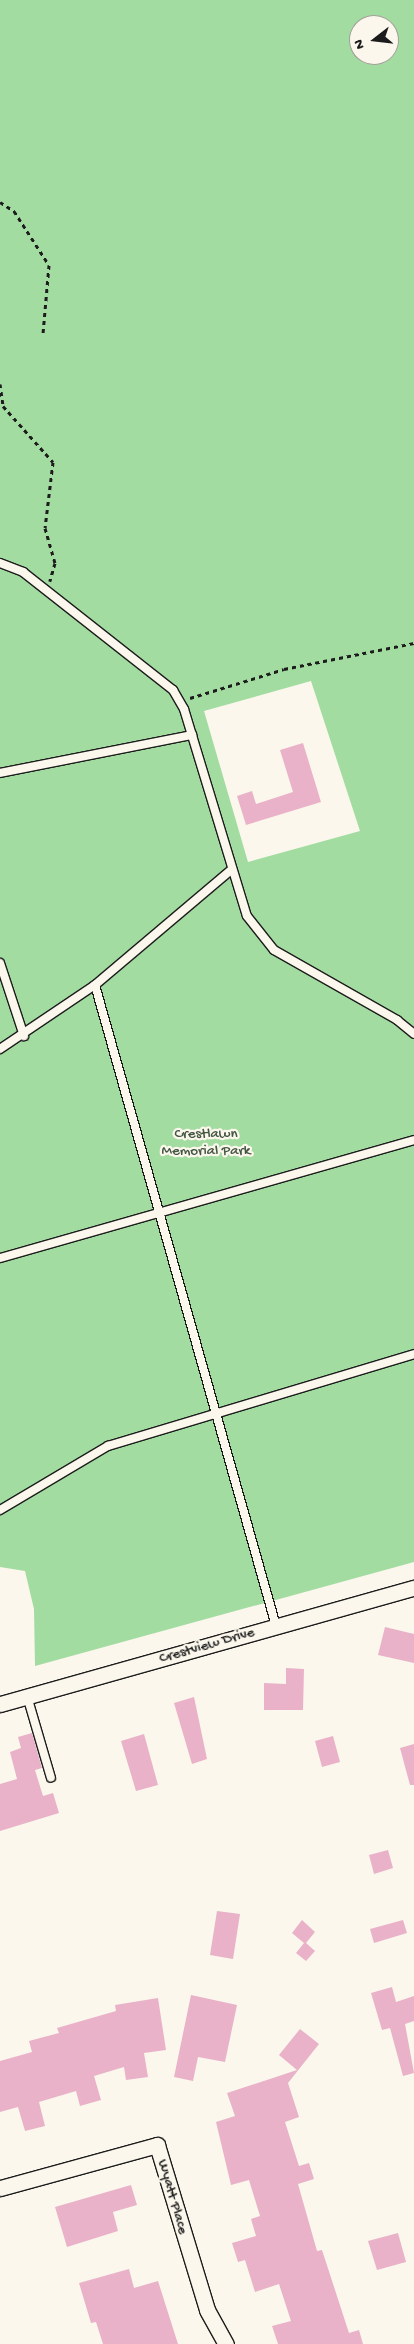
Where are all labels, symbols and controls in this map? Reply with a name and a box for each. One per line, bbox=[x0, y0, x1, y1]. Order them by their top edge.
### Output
north arrow bbox=[349, 15, 399, 65]
text: N bbox=[351, 37, 369, 51]
park label: Crestlawn Memorial Park bbox=[162, 1125, 250, 1160]
street label: Crestview Drive bbox=[157, 1624, 257, 1668]
street label: Wyatt Place bbox=[153, 2158, 191, 2236]

